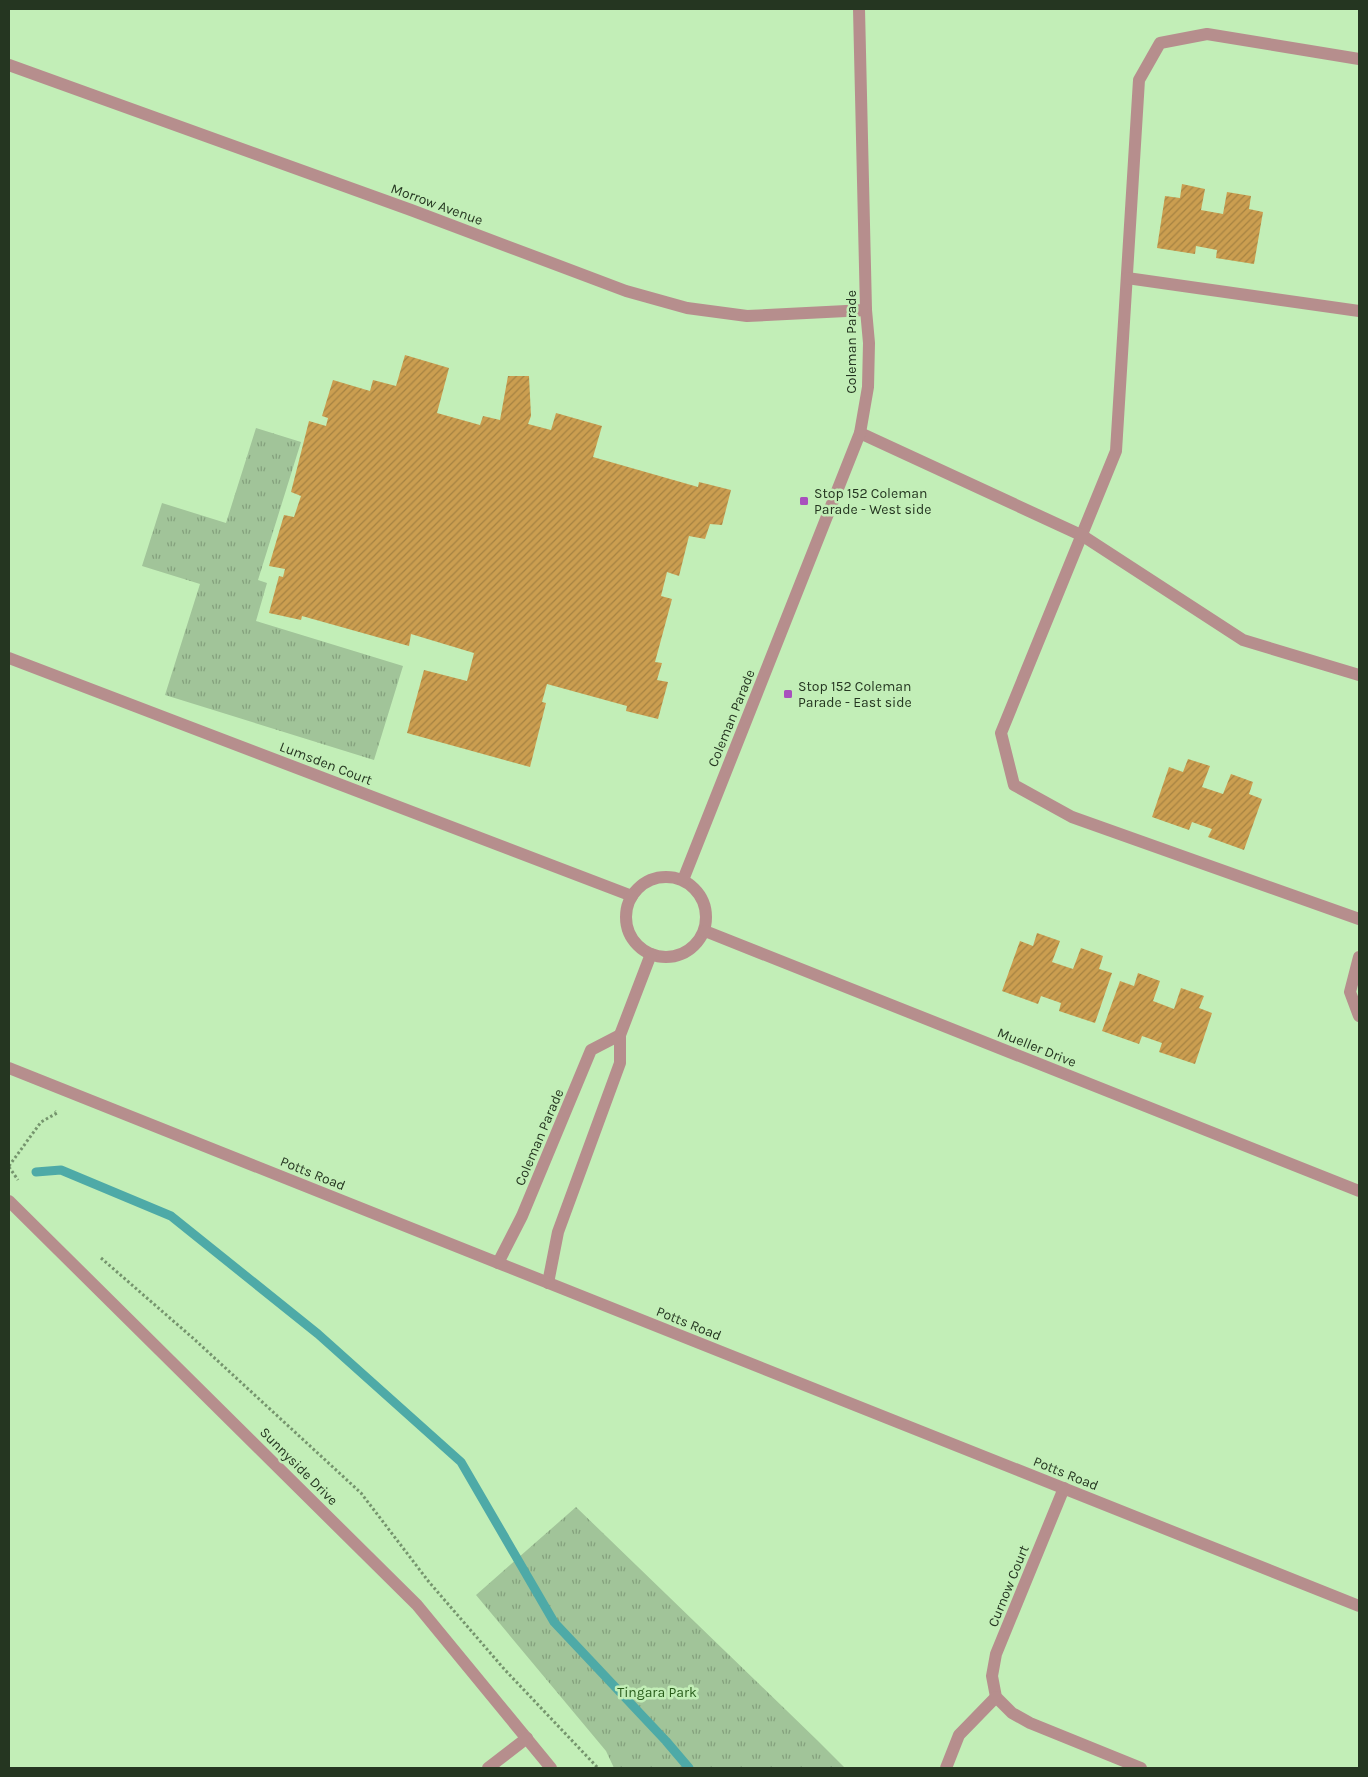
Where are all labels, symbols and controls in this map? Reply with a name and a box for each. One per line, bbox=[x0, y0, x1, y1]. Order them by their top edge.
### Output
street label: Morrow Avenue bbox=[388, 180, 485, 229]
street label: Coleman Parade bbox=[843, 290, 860, 394]
place label: Stop 152 Coleman Parade - West side bbox=[814, 485, 931, 518]
marker: Stop 152 Coleman Parade - West side bbox=[798, 495, 810, 507]
street label: Coleman Parade bbox=[704, 667, 759, 769]
place label: Stop 152 Coleman Parade - East side bbox=[798, 678, 912, 711]
marker: Stop 152 Coleman Parade - East side bbox=[782, 688, 794, 700]
street label: Lumsden Court bbox=[277, 738, 375, 789]
street label: Mueller Drive bbox=[995, 1024, 1079, 1071]
street label: Coleman Parade bbox=[511, 1086, 568, 1188]
street label: Potts Road bbox=[278, 1153, 348, 1194]
street label: Potts Road bbox=[654, 1303, 724, 1344]
street label: Sunnyside Drive bbox=[256, 1424, 341, 1509]
street label: Potts Road bbox=[1031, 1453, 1101, 1494]
street label: Curnow Court bbox=[984, 1543, 1033, 1630]
park label: Tingara Park bbox=[617, 1684, 697, 1701]

